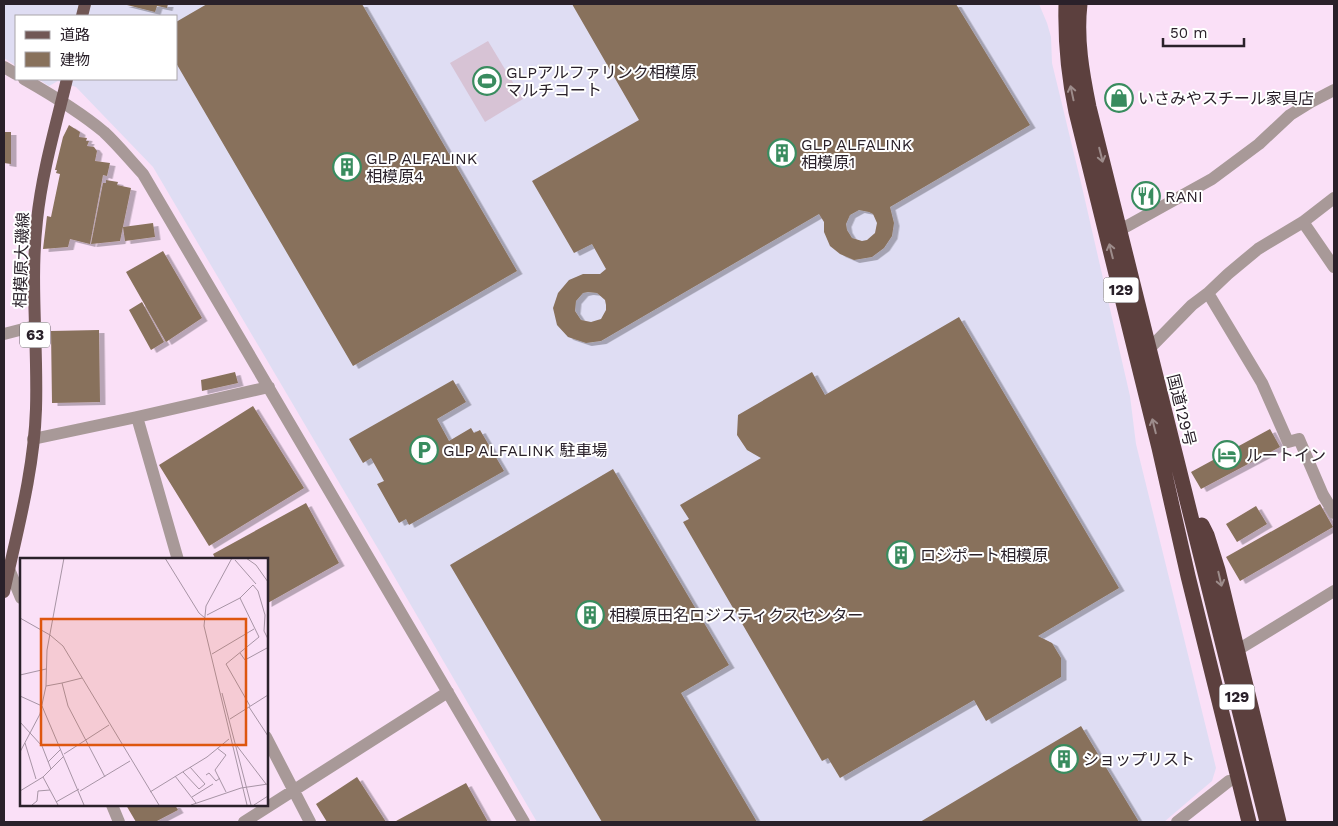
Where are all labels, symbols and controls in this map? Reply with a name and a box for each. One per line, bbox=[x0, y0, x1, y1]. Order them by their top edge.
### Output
legend bbox=[15, 15, 178, 80]
scale bar bbox=[1163, 15, 1244, 47]
text: 50 m bbox=[1170, 24, 1207, 42]
text: 道路 bbox=[60, 26, 90, 44]
text: 建物 bbox=[60, 51, 90, 69]
place label: GLPアルファリンク相模原 マルチコート bbox=[506, 63, 697, 100]
sports icon: GLPアルファリンク相模原 マルチコート bbox=[472, 66, 502, 96]
shop icon: いさみやスチール家具店 bbox=[1104, 83, 1134, 113]
one-way arrow bbox=[1067, 86, 1077, 102]
place label: いさみやスチール家具店 bbox=[1138, 89, 1314, 108]
place label: GLP ALFALINK 相模原1 bbox=[801, 135, 913, 172]
building icon: GLP ALFALINK 相模原1 bbox=[767, 138, 797, 168]
one-way arrow bbox=[1097, 147, 1106, 163]
place label: GLP ALFALINK 相模原4 bbox=[366, 149, 478, 186]
building icon: GLP ALFALINK 相模原4 bbox=[332, 152, 362, 182]
restaurant icon: RANI bbox=[1131, 181, 1161, 211]
place label: RANI bbox=[1165, 187, 1203, 206]
street label: 相模原大磯線 bbox=[10, 212, 33, 308]
one-way arrow bbox=[1106, 244, 1115, 260]
road number: 129 bbox=[1104, 278, 1138, 302]
road number: 63 bbox=[20, 322, 50, 348]
street label: 国道129号 bbox=[1163, 372, 1200, 448]
one-way arrow bbox=[1149, 418, 1158, 434]
parking icon: GLP ALFALINK 駐車場 bbox=[409, 435, 439, 465]
hotel icon: ルートイン bbox=[1212, 440, 1242, 470]
place label: GLP ALFALINK 駐車場 bbox=[443, 441, 607, 460]
place label: ルートイン bbox=[1246, 446, 1326, 465]
building icon: ロジポート相模原 bbox=[886, 540, 916, 570]
place label: ロジポート相模原 bbox=[920, 546, 1048, 565]
inset map bbox=[20, 558, 268, 806]
one-way arrow bbox=[1216, 571, 1225, 587]
building icon: 相模原田名ロジスティクスセンター bbox=[575, 600, 605, 630]
place label: 相模原田名ロジスティクスセンター bbox=[609, 606, 864, 625]
road number: 129 bbox=[1220, 684, 1254, 710]
building icon: ショップリスト bbox=[1049, 744, 1079, 774]
place label: ショップリスト bbox=[1083, 750, 1195, 769]

